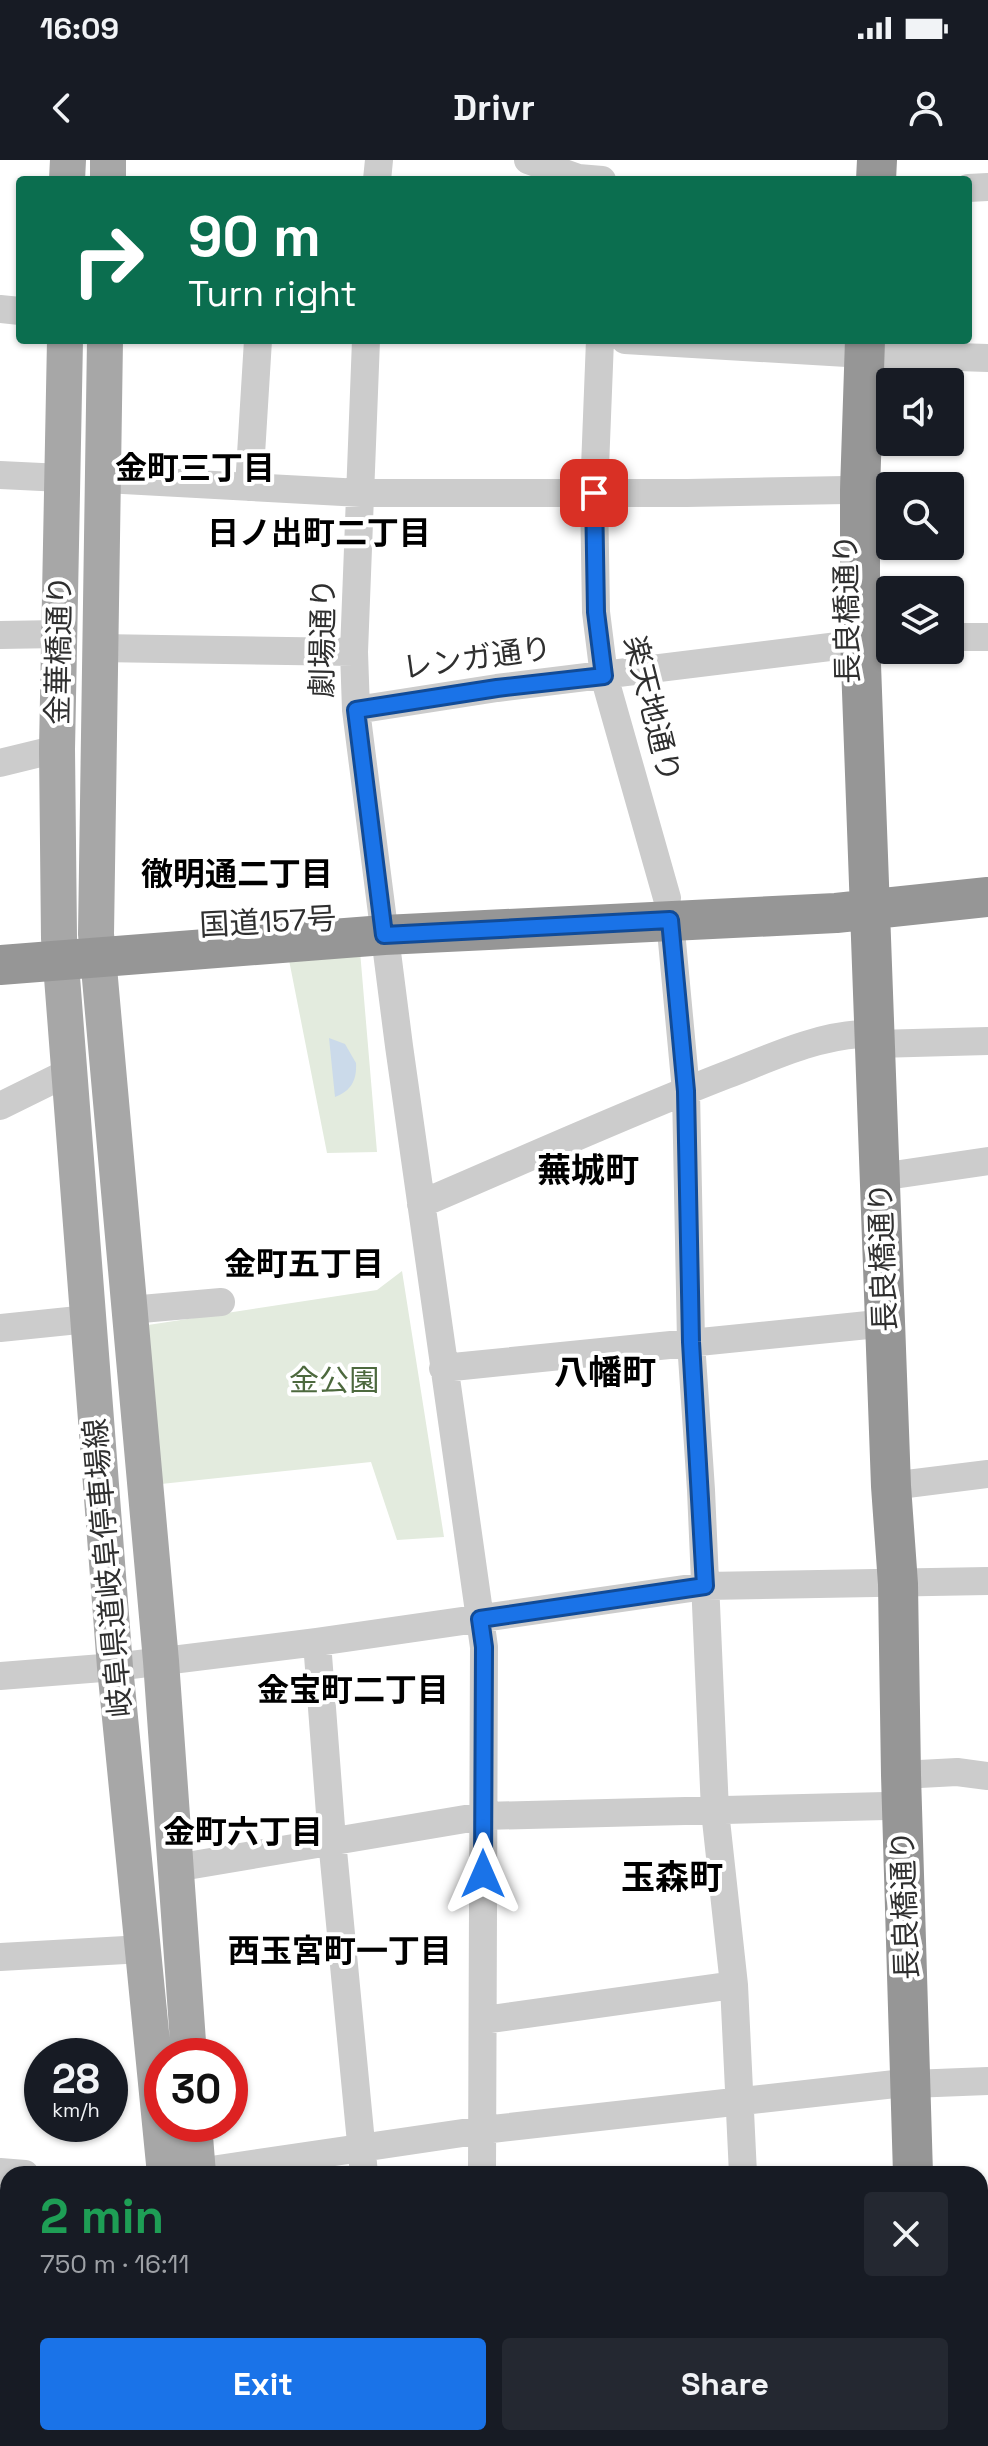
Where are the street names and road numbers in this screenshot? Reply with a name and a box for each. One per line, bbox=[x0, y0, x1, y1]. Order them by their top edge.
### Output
street label: 長良橋通り bbox=[826, 534, 867, 684]
street label: 金華橋通り bbox=[38, 575, 79, 725]
street label: 劇場通り bbox=[302, 578, 343, 698]
street label: レンガ通り bbox=[400, 628, 554, 687]
street label: 楽天地通り bbox=[615, 631, 690, 786]
street label: 国道157号 bbox=[199, 898, 337, 945]
street label: 長良橋通り bbox=[860, 1181, 905, 1333]
street label: 岐阜県道岐阜停車場線 bbox=[75, 1417, 140, 1719]
street label: 長良橋通り bbox=[882, 1829, 927, 1981]

